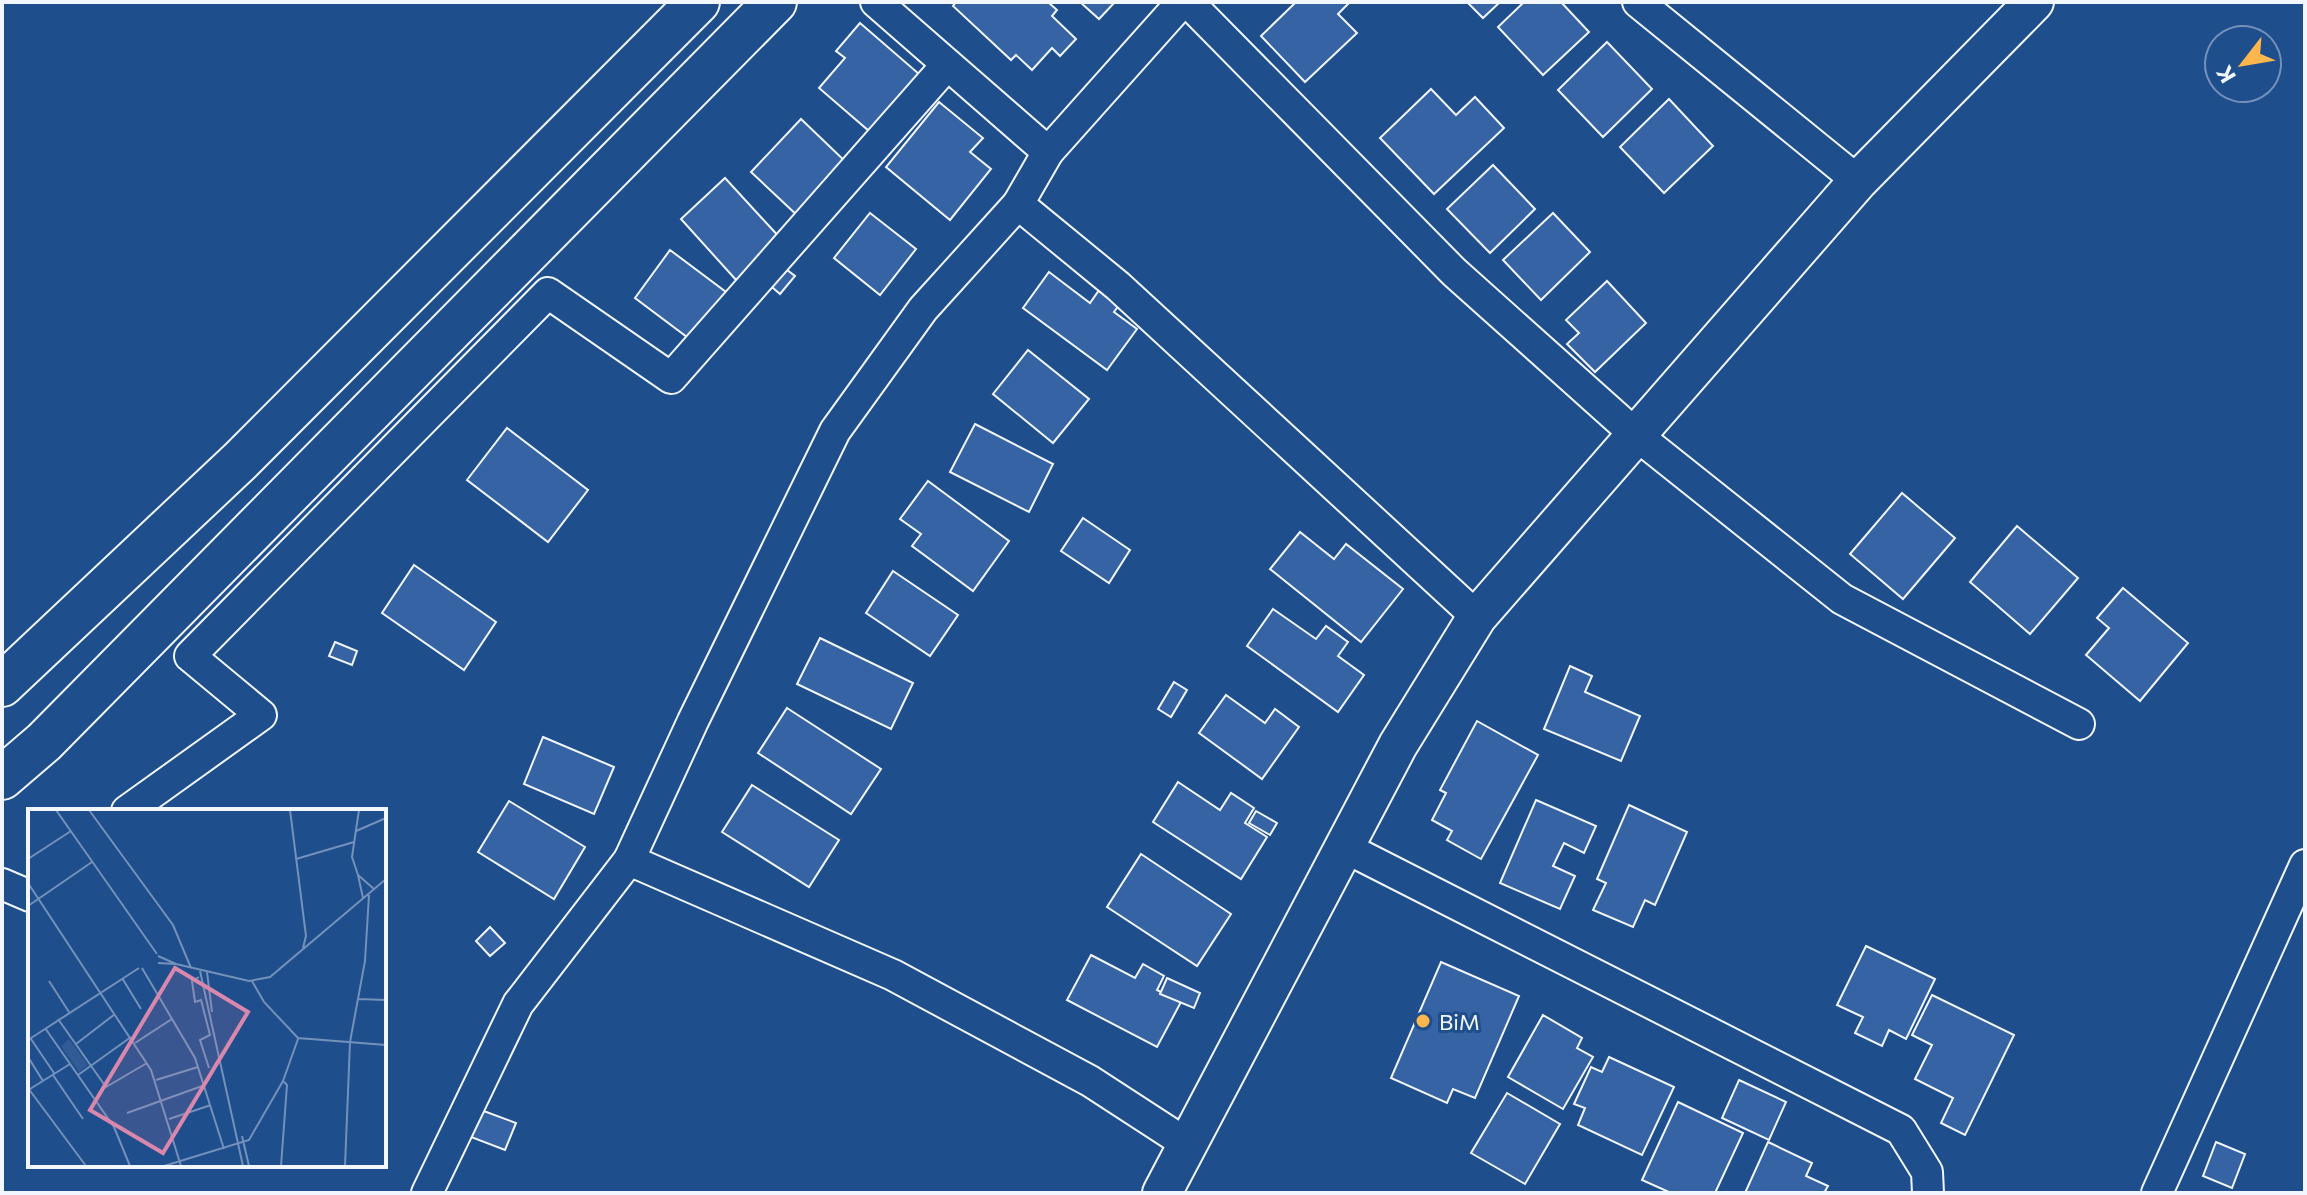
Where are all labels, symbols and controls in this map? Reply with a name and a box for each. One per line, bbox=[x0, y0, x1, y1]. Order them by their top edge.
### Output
north arrow bbox=[2203, 24, 2283, 104]
text: K bbox=[2210, 61, 2241, 88]
inset map bbox=[28, 809, 386, 1167]
place label: BiM bbox=[1439, 1008, 1480, 1035]
marker: BiM bbox=[1414, 1012, 1432, 1030]

